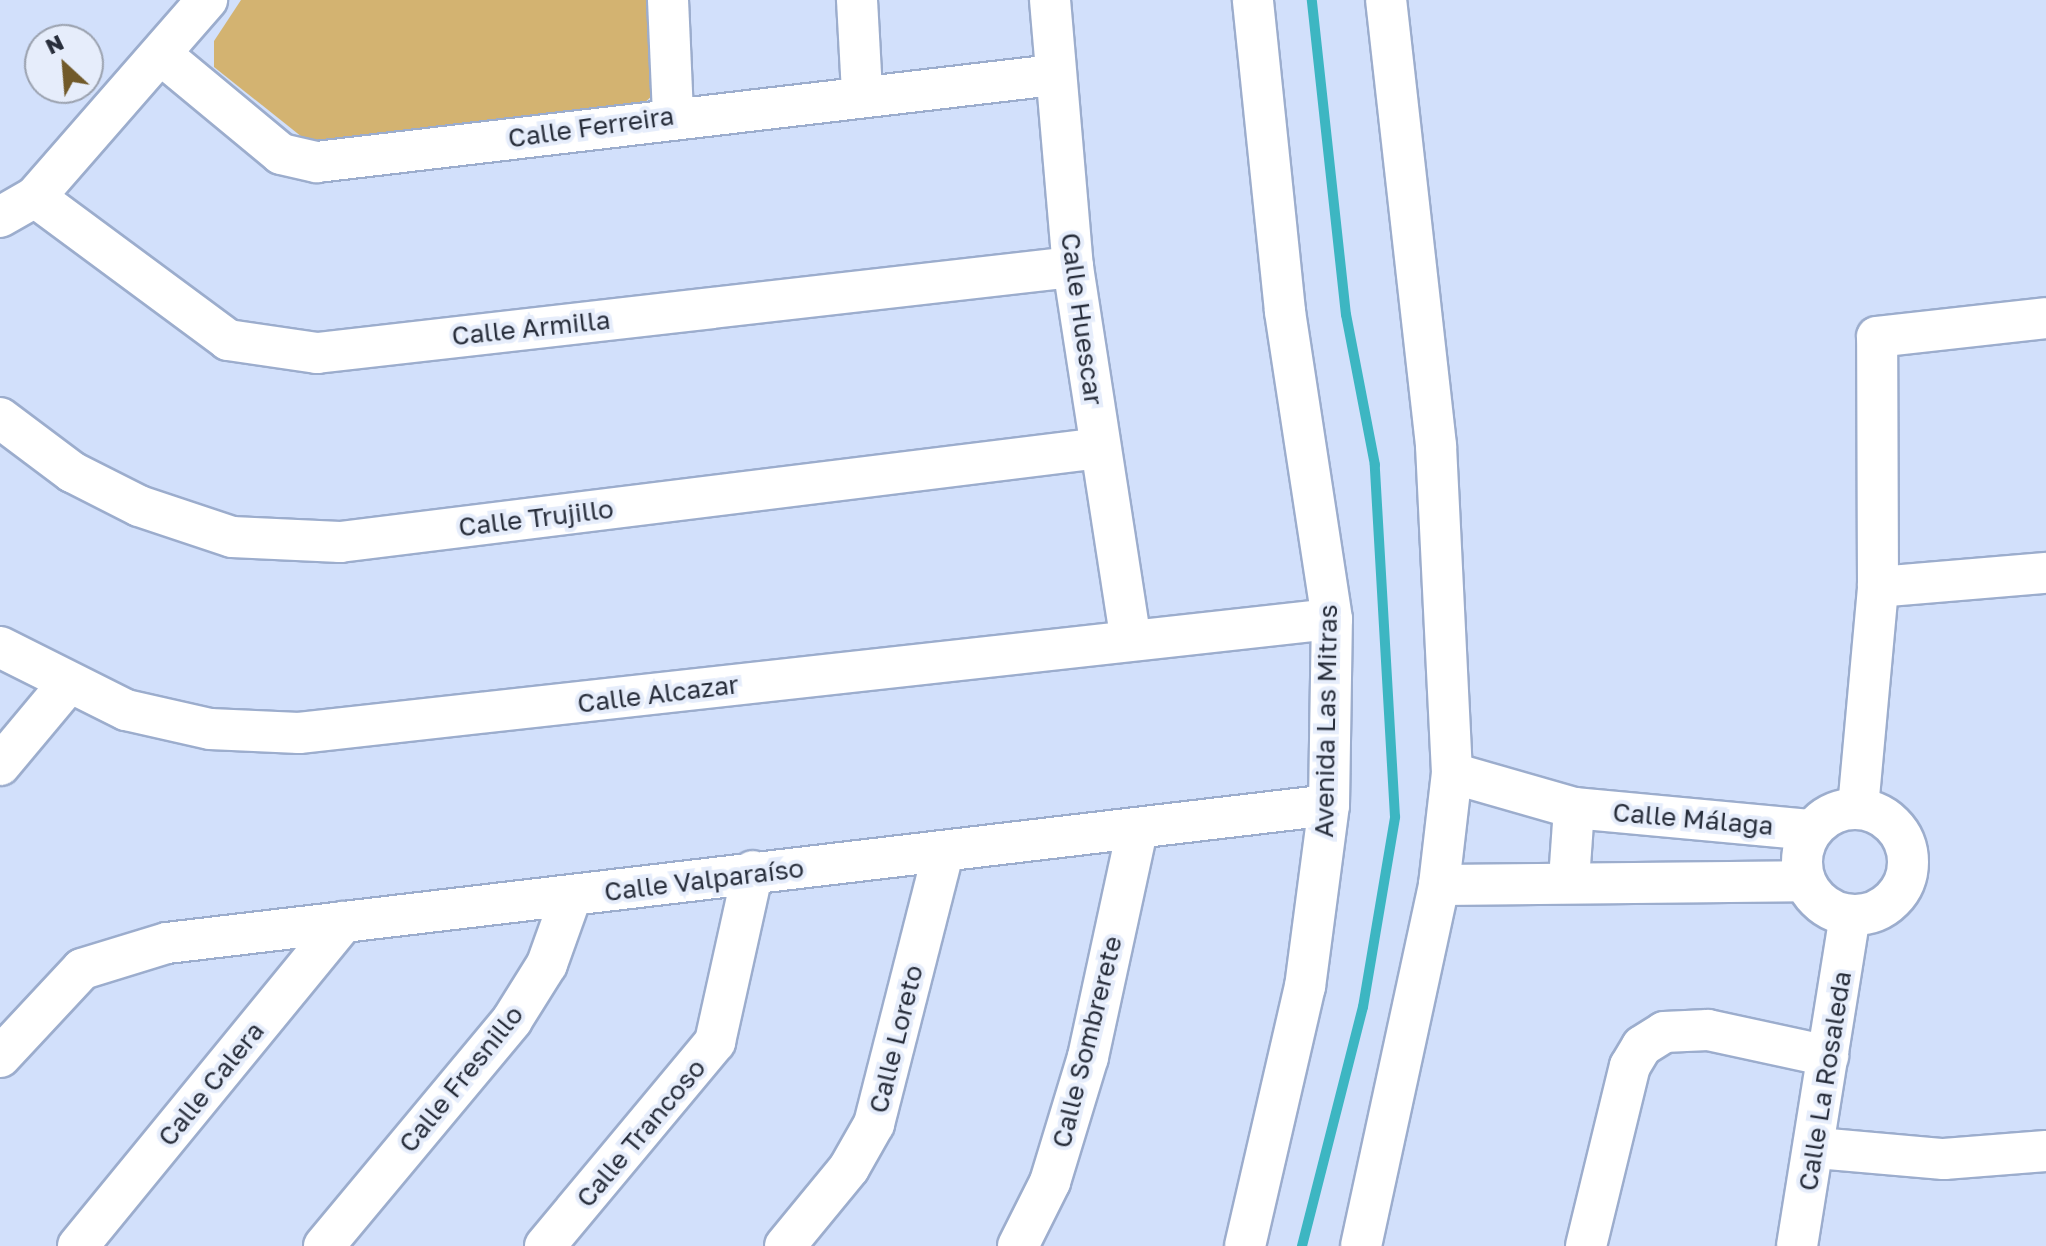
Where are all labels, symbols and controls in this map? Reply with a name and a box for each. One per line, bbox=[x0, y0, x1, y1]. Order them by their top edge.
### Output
north arrow bbox=[24, 24, 104, 104]
text: N bbox=[41, 28, 68, 60]
street label: Calle Ferreira bbox=[506, 100, 676, 154]
street label: Calle Huescar bbox=[1054, 231, 1110, 407]
street label: Calle Armilla bbox=[450, 304, 612, 352]
street label: Calle Trujillo bbox=[457, 493, 615, 543]
street label: Avenida Las Mitras bbox=[1308, 604, 1344, 838]
street label: Calle Alcazar bbox=[576, 669, 740, 719]
street label: Calle Málaga bbox=[1611, 796, 1775, 842]
street label: Calle Valparaíso bbox=[602, 852, 806, 908]
street label: Calle Sombrerete bbox=[1046, 933, 1128, 1151]
street label: Calle Loreto bbox=[863, 962, 929, 1116]
street label: Calle La Rosaleda bbox=[1792, 969, 1858, 1193]
street label: Calle Fresnillo bbox=[392, 999, 530, 1159]
street label: Calle Calera bbox=[152, 1016, 270, 1152]
street label: Calle Trancoso bbox=[570, 1053, 712, 1213]

